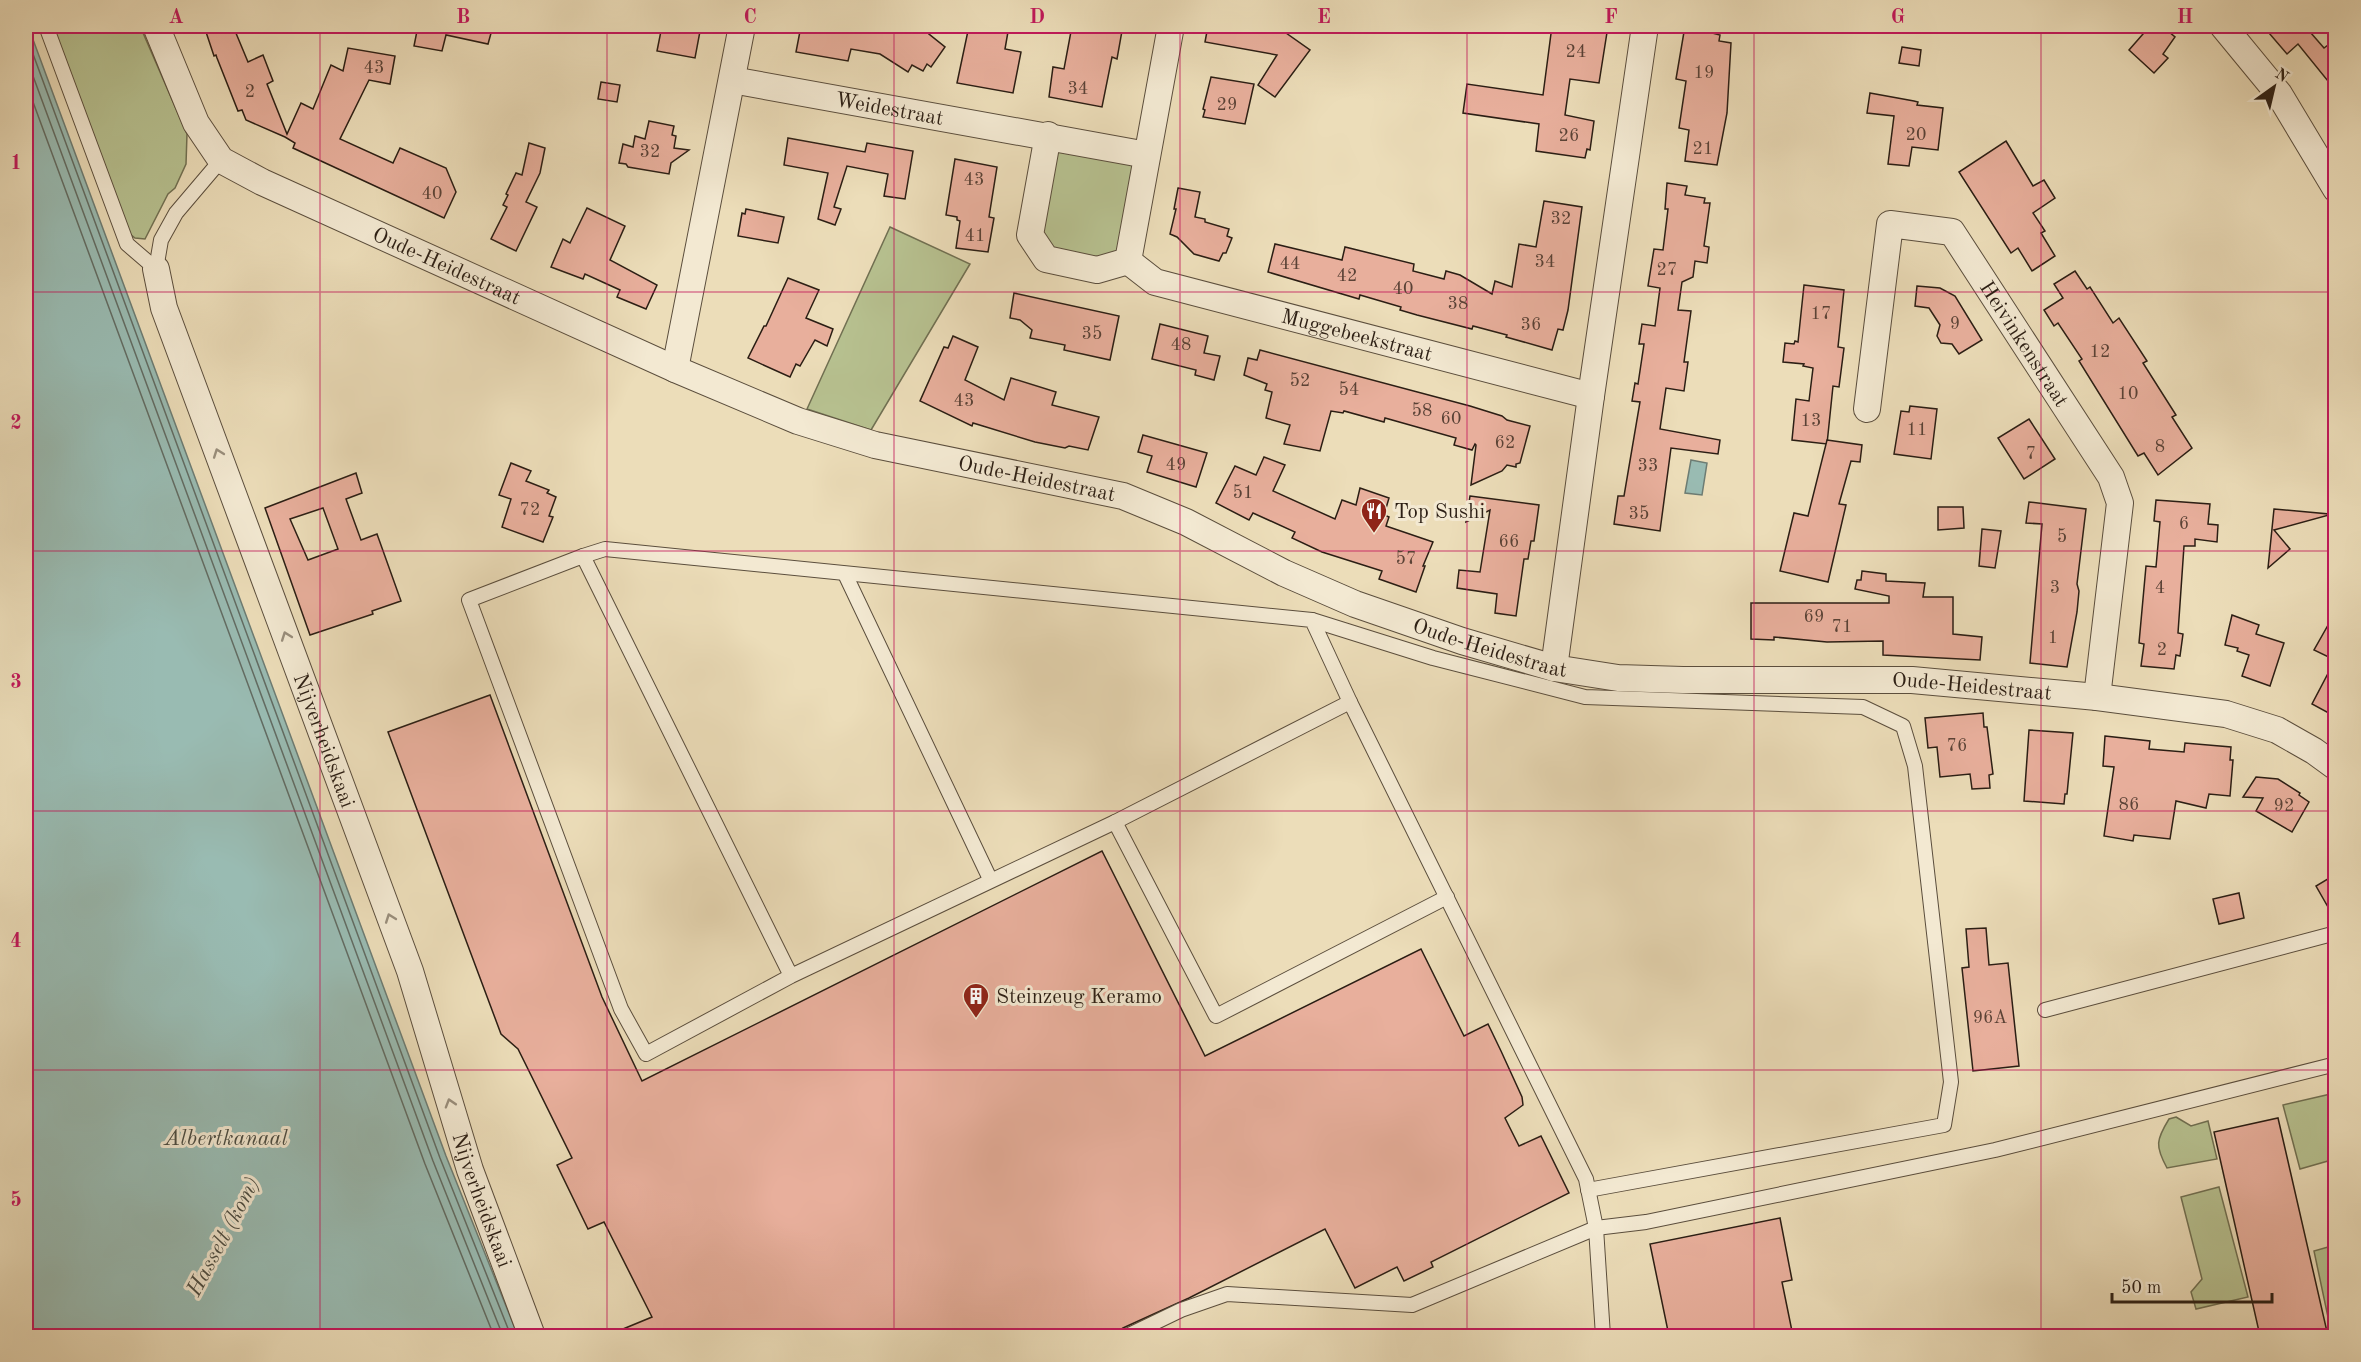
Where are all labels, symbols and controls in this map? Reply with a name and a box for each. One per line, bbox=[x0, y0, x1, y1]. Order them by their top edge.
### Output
text: A bbox=[168, 8, 184, 28]
text: B bbox=[456, 8, 470, 28]
text: C bbox=[743, 8, 757, 28]
text: D bbox=[1029, 8, 1045, 28]
text: E bbox=[1317, 8, 1331, 28]
text: F bbox=[1604, 8, 1618, 28]
text: G bbox=[1891, 8, 1905, 28]
text: H bbox=[2177, 8, 2193, 28]
house number: 24 bbox=[1566, 43, 1586, 61]
north arrow bbox=[2244, 57, 2304, 117]
house number: 43 bbox=[364, 59, 384, 77]
house number: 19 bbox=[1694, 64, 1714, 82]
text: N bbox=[2272, 66, 2291, 87]
house number: 34 bbox=[1068, 80, 1088, 98]
house number: 2 bbox=[245, 83, 255, 101]
street label: Weidestraat bbox=[833, 90, 945, 130]
house number: 29 bbox=[1217, 96, 1237, 114]
house number: 20 bbox=[1906, 126, 1926, 144]
house number: 26 bbox=[1559, 127, 1579, 145]
house number: 21 bbox=[1693, 140, 1713, 158]
house number: 32 bbox=[640, 143, 660, 161]
text: 1 bbox=[10, 154, 22, 174]
house number: 43 bbox=[964, 171, 984, 189]
house number: 40 bbox=[422, 185, 442, 203]
house number: 32 bbox=[1551, 210, 1571, 228]
street label: Oude-Heidestraat bbox=[369, 224, 523, 310]
house number: 41 bbox=[965, 227, 985, 245]
house number: 34 bbox=[1535, 253, 1555, 271]
house number: 44 bbox=[1280, 255, 1300, 273]
house number: 27 bbox=[1657, 261, 1677, 279]
house number: 42 bbox=[1337, 267, 1357, 285]
street label: Heivinkenstraat bbox=[1975, 278, 2072, 411]
house number: 40 bbox=[1393, 280, 1413, 298]
house number: 38 bbox=[1448, 295, 1468, 313]
house number: 17 bbox=[1811, 305, 1831, 323]
street label: Muggebeekstraat bbox=[1279, 306, 1434, 366]
house number: 9 bbox=[1950, 315, 1960, 333]
house number: 36 bbox=[1521, 316, 1541, 334]
house number: 35 bbox=[1082, 325, 1102, 343]
house number: 48 bbox=[1171, 336, 1191, 354]
house number: 12 bbox=[2090, 343, 2110, 361]
house number: 52 bbox=[1290, 372, 1310, 390]
house number: 54 bbox=[1339, 381, 1359, 399]
house number: 10 bbox=[2118, 385, 2138, 403]
house number: 43 bbox=[954, 392, 974, 410]
house number: 58 bbox=[1412, 402, 1432, 420]
house number: 60 bbox=[1441, 410, 1461, 428]
house number: 13 bbox=[1801, 412, 1821, 430]
text: 2 bbox=[10, 414, 22, 434]
house number: 11 bbox=[1907, 421, 1927, 439]
house number: 62 bbox=[1495, 434, 1515, 452]
house number: 8 bbox=[2155, 438, 2165, 456]
house number: 7 bbox=[2026, 445, 2036, 463]
one-way arrow bbox=[213, 449, 225, 460]
street label: Oude-Heidestraat bbox=[956, 453, 1117, 506]
house number: 49 bbox=[1166, 456, 1186, 474]
house number: 33 bbox=[1638, 457, 1658, 475]
house number: 51 bbox=[1233, 484, 1253, 502]
restaurant icon: Top Sushi bbox=[1359, 496, 1389, 534]
house number: 72 bbox=[520, 501, 540, 519]
place label: Top Sushi bbox=[1394, 502, 1485, 523]
house number: 35 bbox=[1629, 505, 1649, 523]
house number: 6 bbox=[2179, 515, 2189, 533]
house number: 5 bbox=[2057, 528, 2067, 546]
house number: 66 bbox=[1499, 533, 1519, 551]
house number: 57 bbox=[1396, 550, 1416, 568]
house number: 3 bbox=[2050, 579, 2060, 597]
house number: 4 bbox=[2155, 579, 2165, 597]
house number: 69 bbox=[1804, 608, 1824, 626]
street label: Oude-Heidestraat bbox=[1410, 616, 1568, 682]
house number: 71 bbox=[1832, 618, 1852, 636]
house number: 1 bbox=[2048, 629, 2058, 647]
one-way arrow bbox=[280, 631, 293, 642]
house number: 2 bbox=[2157, 641, 2167, 659]
street label: Nijverheidskaai bbox=[289, 671, 357, 811]
street label: Oude-Heidestraat bbox=[1892, 671, 2052, 705]
text: 3 bbox=[10, 673, 22, 693]
house number: 76 bbox=[1947, 737, 1967, 755]
house number: 86 bbox=[2119, 796, 2139, 814]
house number: 92 bbox=[2274, 797, 2294, 815]
one-way arrow bbox=[384, 913, 397, 924]
text: 4 bbox=[10, 932, 22, 952]
building icon: Steinzeug Keramo bbox=[961, 981, 991, 1019]
place label: Steinzeug Keramo bbox=[996, 987, 1162, 1008]
house number: 96A bbox=[1973, 1009, 2008, 1027]
one-way arrow bbox=[445, 1098, 457, 1109]
water label: Albertkanaal bbox=[163, 1128, 288, 1150]
street label: Nijverheidskaai bbox=[447, 1131, 514, 1270]
water label: Hasselt (kom) bbox=[183, 1174, 264, 1301]
text: 5 bbox=[10, 1190, 22, 1211]
scale bar bbox=[2112, 1266, 2272, 1304]
text: 50 m bbox=[2121, 1279, 2161, 1297]

